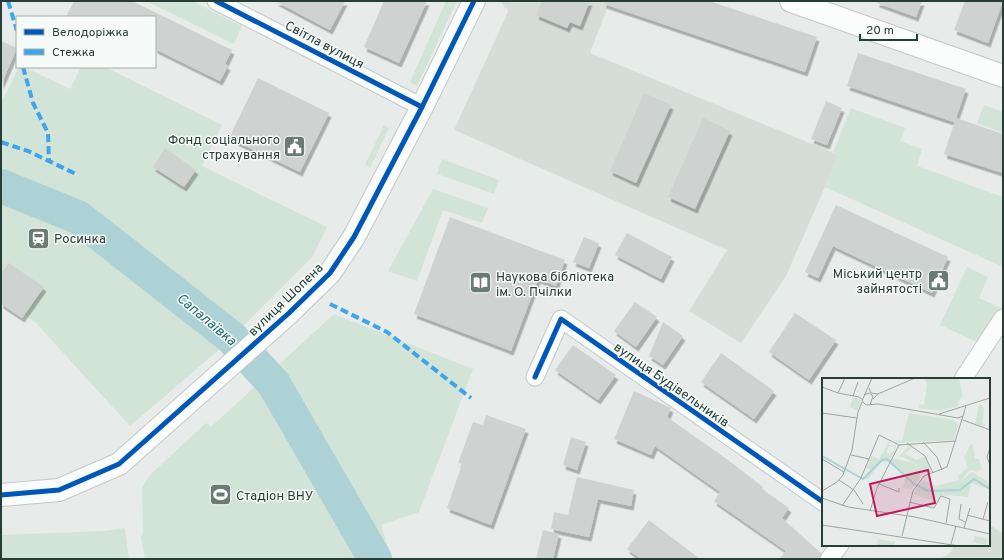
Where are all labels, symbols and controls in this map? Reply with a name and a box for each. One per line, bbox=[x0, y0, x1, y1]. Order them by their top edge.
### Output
legend bbox=[16, 16, 156, 68]
scale bar bbox=[860, 16, 917, 42]
street label: Світла вулиця bbox=[282, 18, 366, 73]
text: 20 m bbox=[866, 23, 894, 39]
text: Велодоріжка bbox=[52, 25, 129, 41]
text: Стежка bbox=[52, 45, 95, 61]
place label: Фонд соціального страхування bbox=[168, 133, 280, 164]
public building icon: Фонд соціального страхування bbox=[282, 133, 308, 159]
station icon: Росинка bbox=[25, 225, 51, 251]
place label: Росинка bbox=[54, 232, 106, 248]
street label: вулиця Шопена bbox=[246, 261, 327, 340]
place label: Міський центр зайнятості bbox=[833, 267, 922, 298]
public building icon: Міський центр зайнятості bbox=[925, 267, 951, 293]
library icon: Наукова бібліотека ім. О. Пчілки bbox=[468, 270, 494, 296]
place label: Наукова бібліотека ім. О. Пчілки bbox=[496, 270, 614, 301]
water label: Сапалаївка bbox=[173, 290, 240, 351]
street label: вулиця Будівельників bbox=[610, 340, 732, 432]
inset map bbox=[822, 378, 990, 546]
sports icon: Стадіон ВНУ bbox=[208, 482, 234, 508]
place label: Стадіон ВНУ bbox=[236, 489, 314, 505]

